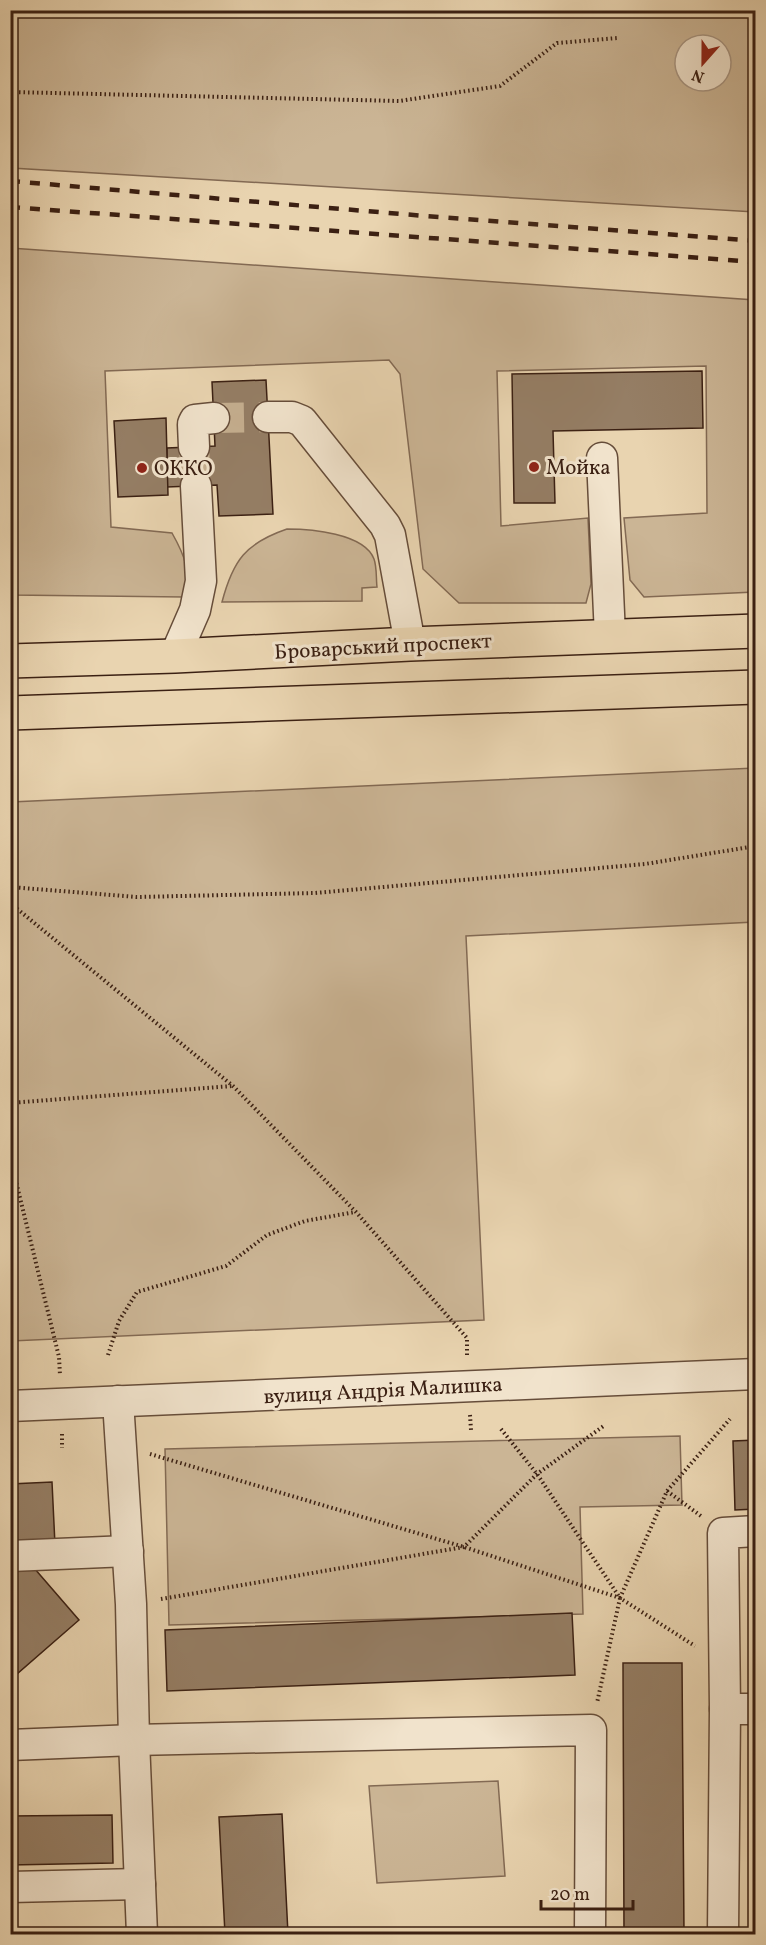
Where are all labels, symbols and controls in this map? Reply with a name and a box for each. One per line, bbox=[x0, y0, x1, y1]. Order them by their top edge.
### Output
north arrow bbox=[673, 33, 733, 93]
text: N bbox=[689, 63, 708, 87]
place label: Мойка bbox=[546, 454, 611, 483]
place label: ОККО bbox=[154, 455, 213, 484]
marker: Мойка bbox=[527, 460, 541, 474]
marker: ОККО bbox=[135, 461, 149, 475]
street label: Броварський проспект bbox=[274, 627, 493, 668]
street label: вулиця Андрія Малишка bbox=[263, 1371, 503, 1412]
scale bar bbox=[541, 1873, 632, 1911]
text: 20 m bbox=[550, 1883, 590, 1908]

